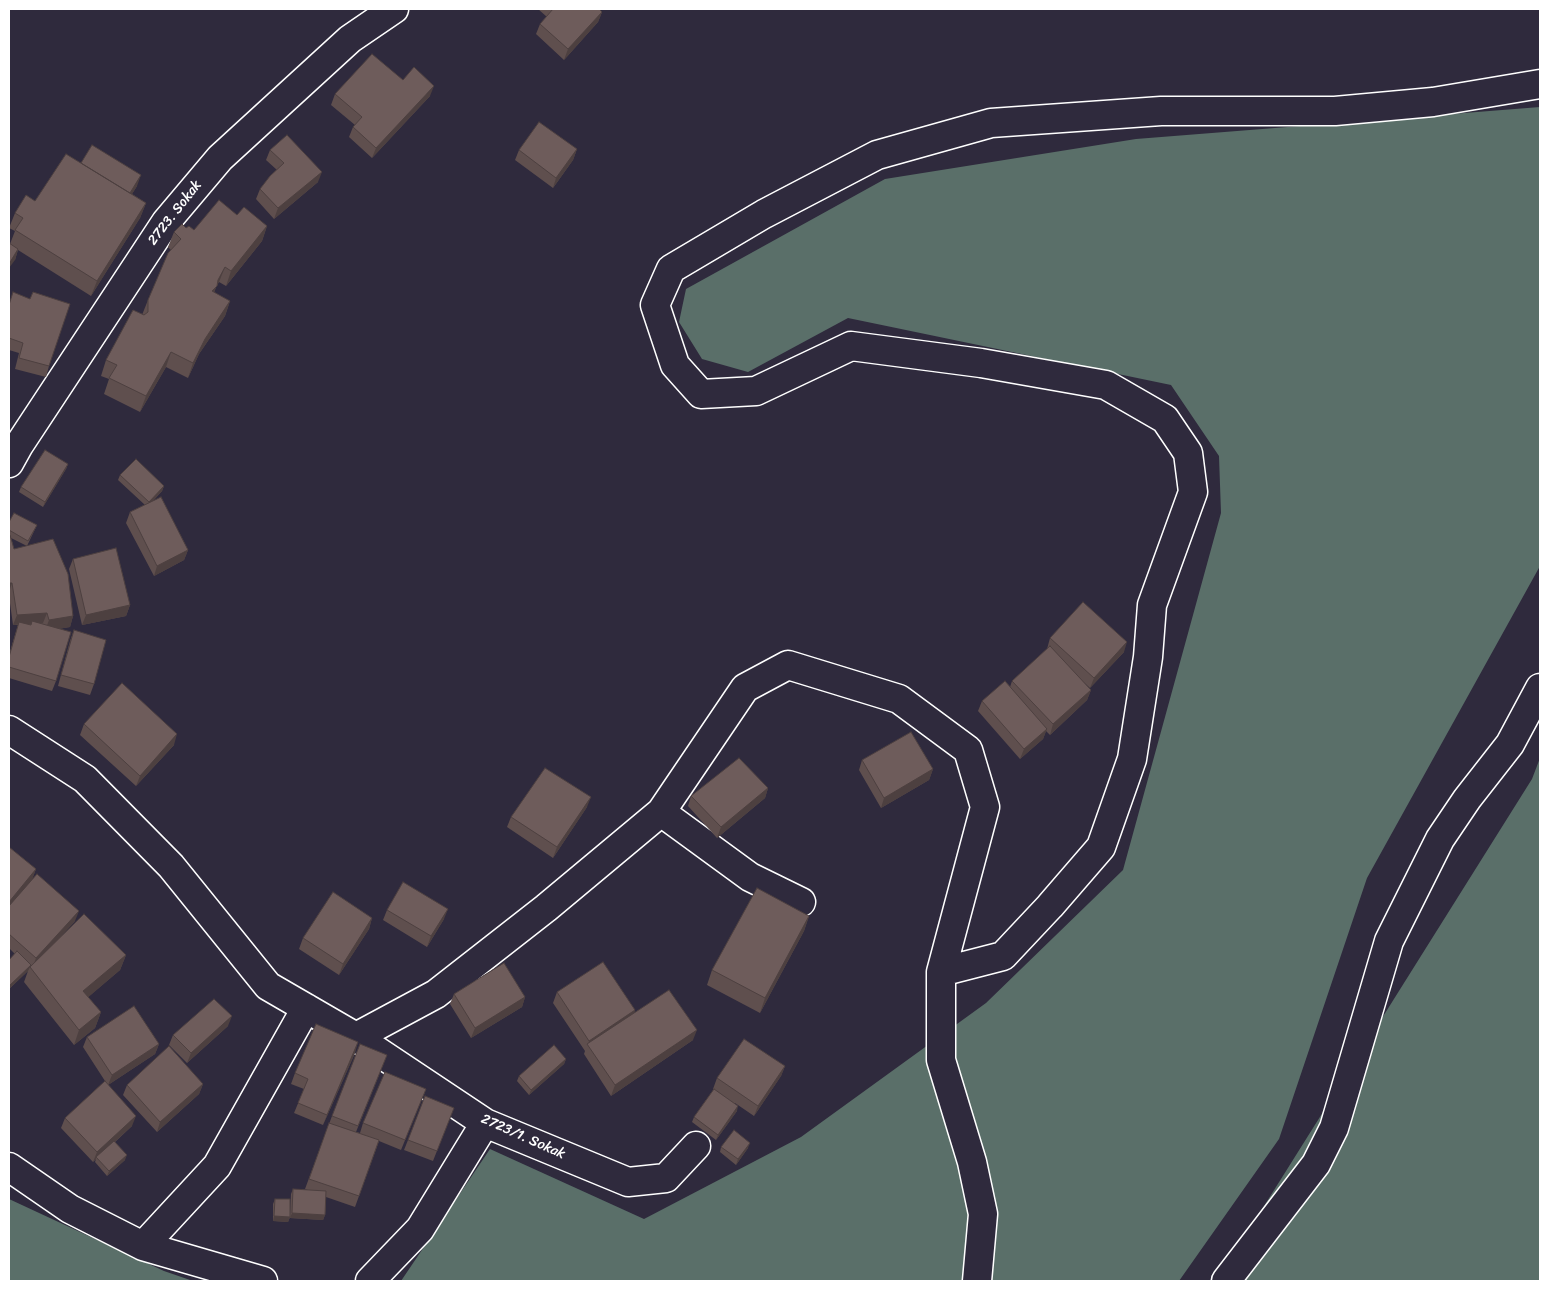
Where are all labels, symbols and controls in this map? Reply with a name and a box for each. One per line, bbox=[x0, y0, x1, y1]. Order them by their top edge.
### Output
street label: 2723. Sokak bbox=[145, 177, 205, 249]
street label: 2723/1. Sokak bbox=[478, 1111, 568, 1163]

